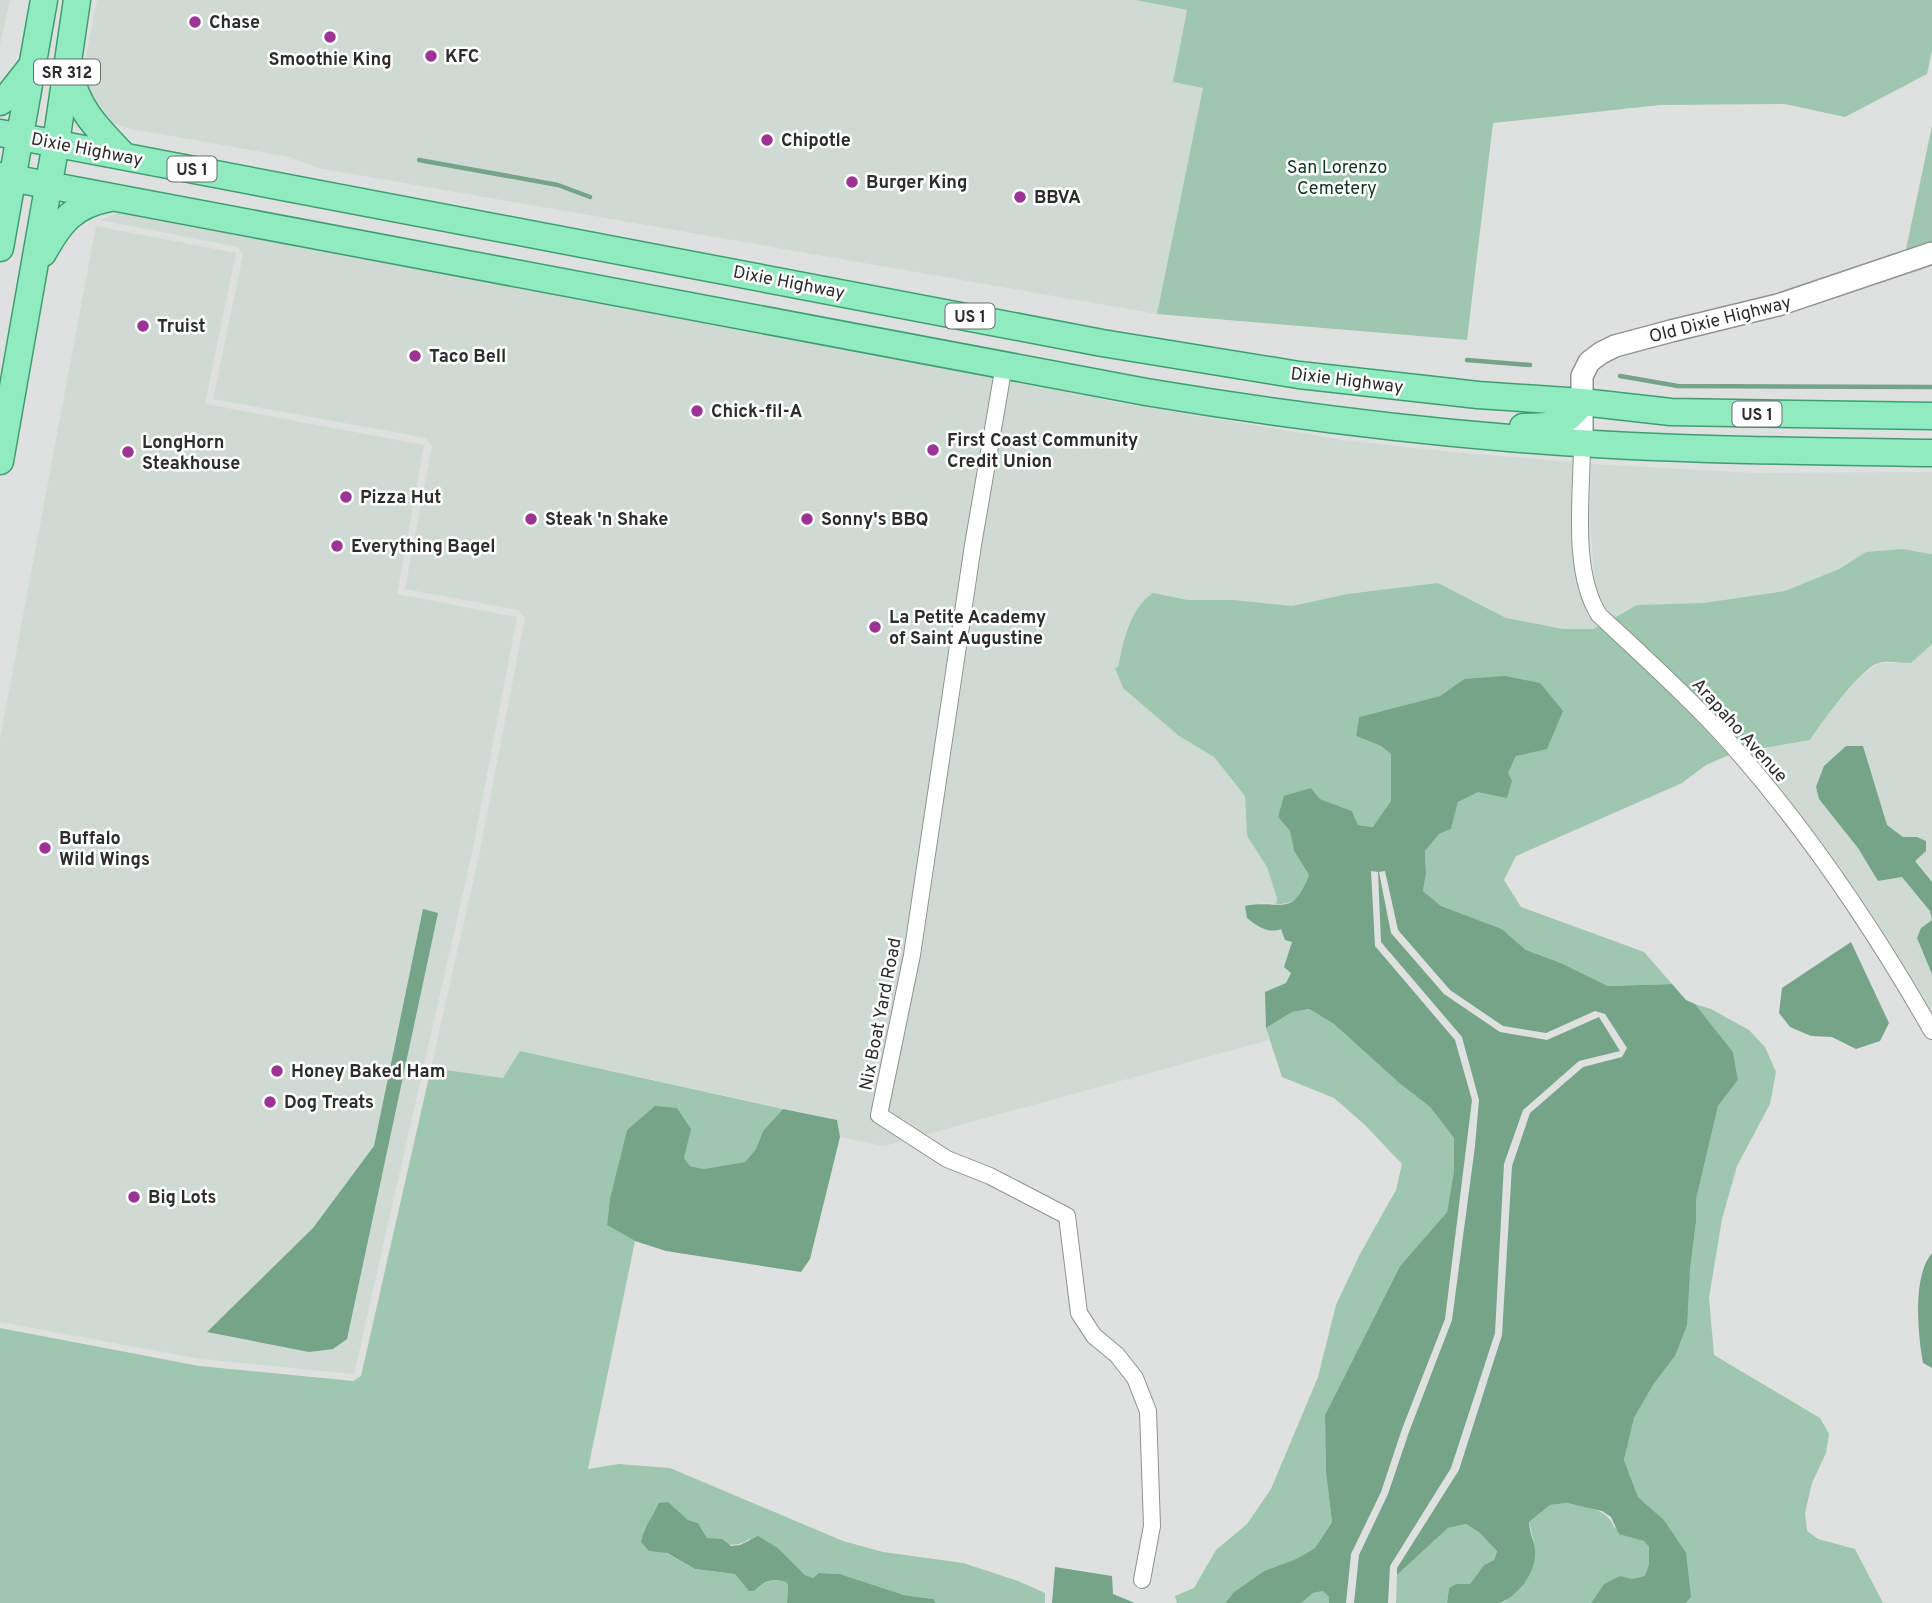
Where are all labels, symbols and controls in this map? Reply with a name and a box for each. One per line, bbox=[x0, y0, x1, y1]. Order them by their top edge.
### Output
place label: Chase bbox=[209, 12, 260, 35]
marker: Chase bbox=[187, 14, 203, 30]
marker: Smoothie King bbox=[322, 29, 338, 45]
place label: KFC bbox=[445, 46, 479, 69]
marker: KFC bbox=[423, 48, 439, 64]
place label: Smoothie King bbox=[268, 49, 392, 72]
road number: SR 312 bbox=[34, 60, 100, 85]
street label: Dixie Highway bbox=[29, 128, 145, 173]
place label: Chipotle bbox=[781, 130, 851, 153]
marker: Chipotle bbox=[759, 132, 775, 148]
road number: US 1 bbox=[168, 156, 216, 182]
park label: San Lorenzo Cemetery bbox=[1287, 157, 1387, 201]
place label: Burger King bbox=[866, 172, 967, 195]
marker: Burger King bbox=[844, 174, 860, 190]
place label: BBVA bbox=[1034, 187, 1081, 210]
marker: BBVA bbox=[1012, 189, 1028, 205]
street label: Dixie Highway bbox=[731, 261, 847, 306]
street label: Old Dixie Highway bbox=[1647, 292, 1794, 349]
road number: US 1 bbox=[946, 304, 995, 328]
place label: Truist bbox=[157, 316, 206, 339]
marker: Truist bbox=[135, 318, 151, 334]
place label: Taco Bell bbox=[429, 346, 506, 369]
marker: Taco Bell bbox=[407, 348, 423, 364]
street label: Dixie Highway bbox=[1289, 363, 1405, 400]
place label: Chick-fil-A bbox=[711, 401, 803, 424]
road number: US 1 bbox=[1732, 402, 1782, 426]
marker: Chick-fil-A bbox=[689, 403, 705, 419]
place label: First Coast Community Credit Union bbox=[947, 430, 1138, 474]
place label: LongHorn Steakhouse bbox=[142, 432, 240, 476]
marker: First Coast Community Credit Union bbox=[925, 442, 941, 458]
marker: LongHorn Steakhouse bbox=[120, 444, 136, 460]
place label: Pizza Hut bbox=[360, 487, 441, 510]
marker: Pizza Hut bbox=[338, 489, 354, 505]
place label: Steak 'n Shake bbox=[545, 509, 668, 532]
place label: Sonny's BBQ bbox=[821, 509, 929, 532]
marker: Steak 'n Shake bbox=[523, 511, 539, 527]
marker: Sonny's BBQ bbox=[799, 511, 815, 527]
place label: Everything Bagel bbox=[351, 536, 496, 559]
marker: Everything Bagel bbox=[329, 538, 345, 554]
place label: La Petite Academy of Saint Augustine bbox=[889, 607, 1046, 651]
marker: La Petite Academy of Saint Augustine bbox=[867, 619, 883, 635]
street label: Arapaho Avenue bbox=[1686, 674, 1792, 788]
place label: Buffalo Wild Wings bbox=[59, 828, 150, 872]
marker: Buffalo Wild Wings bbox=[37, 840, 53, 856]
street label: Nix Boat Yard Road bbox=[855, 936, 908, 1093]
place label: Honey Baked Ham bbox=[291, 1061, 446, 1084]
marker: Honey Baked Ham bbox=[269, 1063, 285, 1079]
place label: Dog Treats bbox=[284, 1092, 374, 1115]
marker: Dog Treats bbox=[262, 1094, 278, 1110]
place label: Big Lots bbox=[148, 1187, 216, 1210]
marker: Big Lots bbox=[126, 1189, 142, 1205]

